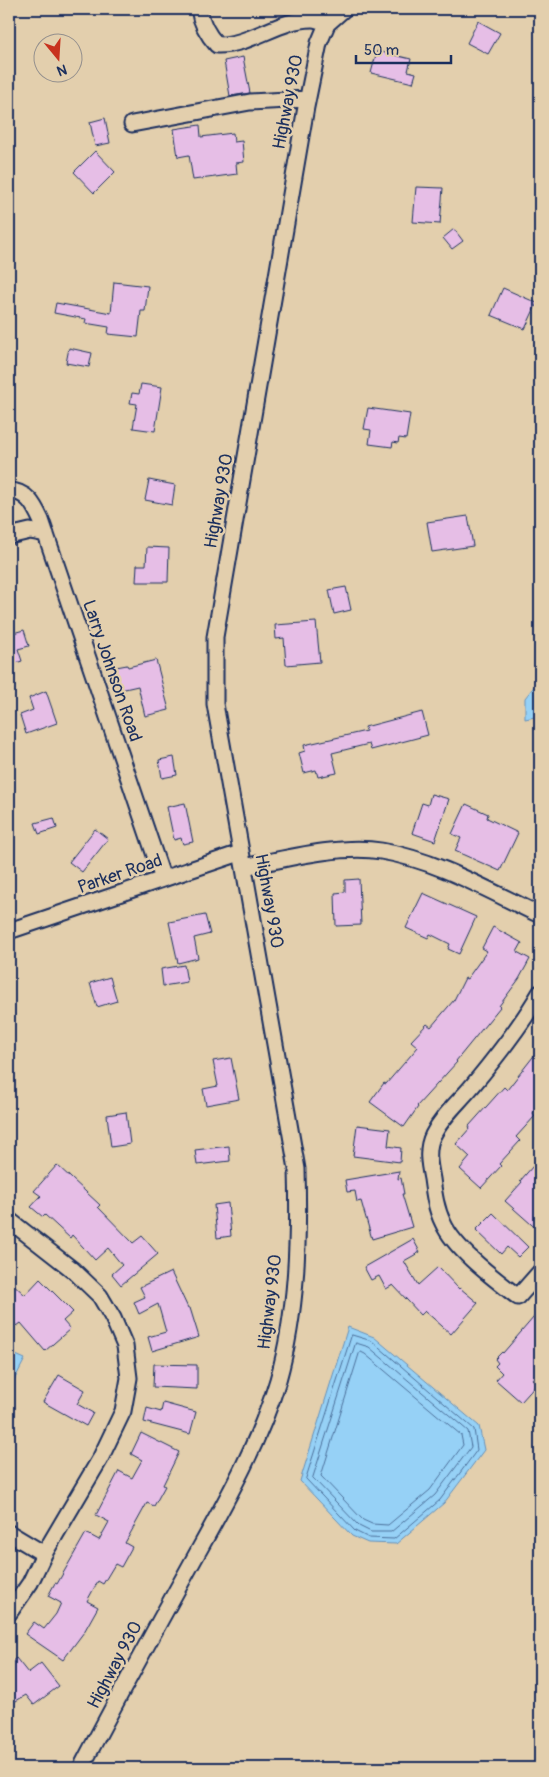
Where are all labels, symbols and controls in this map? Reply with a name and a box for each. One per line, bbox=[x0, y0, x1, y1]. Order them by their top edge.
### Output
north arrow bbox=[32, 32, 82, 82]
scale bar bbox=[356, 32, 452, 64]
text: 50 m bbox=[364, 41, 399, 60]
street label: Highway 930 bbox=[268, 53, 308, 151]
text: N bbox=[55, 60, 69, 79]
street label: Highway 930 bbox=[199, 452, 239, 550]
street label: Larry Johnson Road bbox=[77, 597, 147, 745]
street label: Parker Road bbox=[75, 849, 165, 899]
street label: Highway 930 bbox=[249, 852, 289, 950]
street label: Highway 930 bbox=[253, 1253, 287, 1351]
street label: Highway 930 bbox=[82, 1617, 148, 1713]

